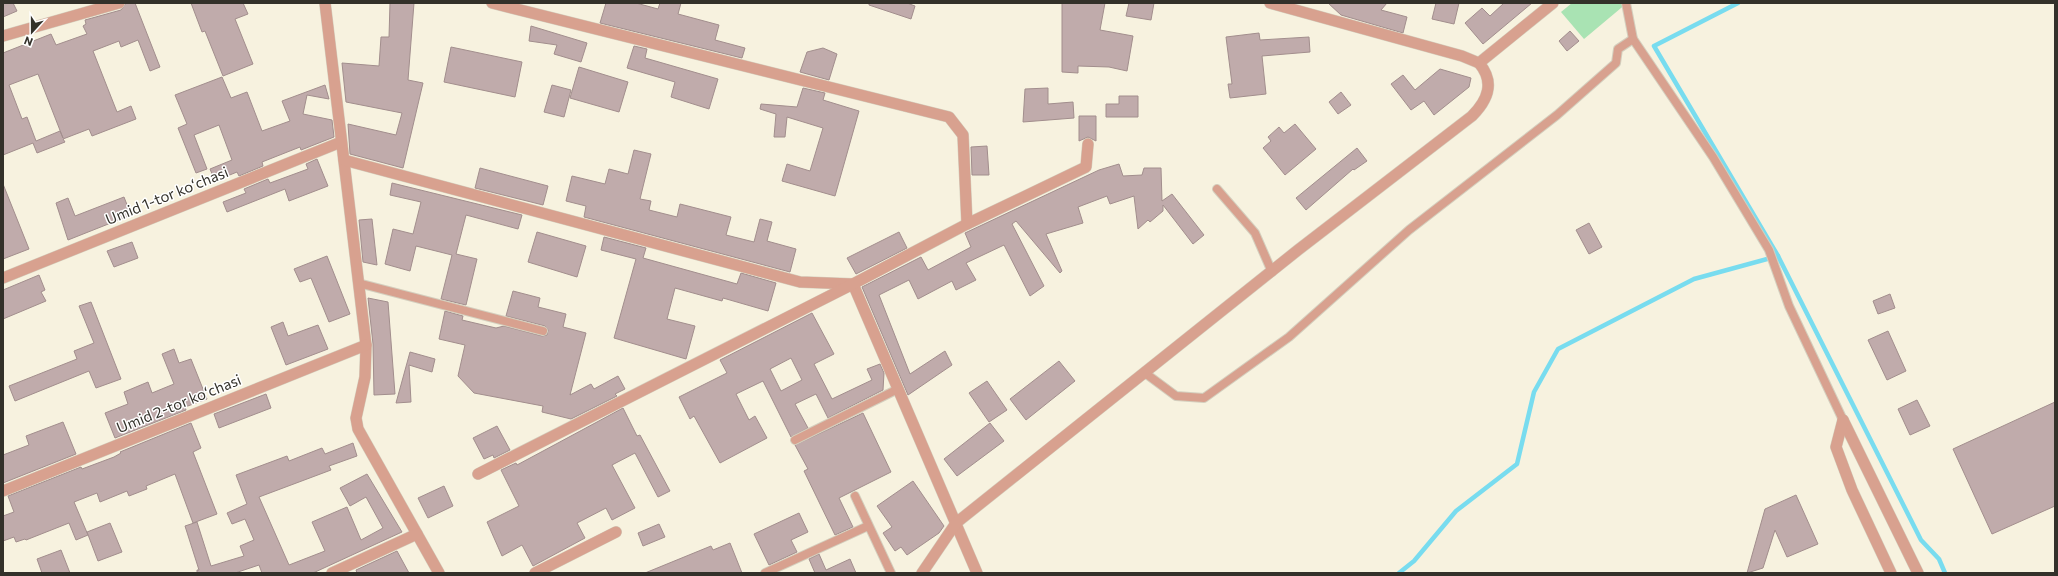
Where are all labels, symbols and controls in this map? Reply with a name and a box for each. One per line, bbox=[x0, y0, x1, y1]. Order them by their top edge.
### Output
north arrow bbox=[12, 12, 52, 52]
text: N bbox=[22, 34, 34, 49]
street label: Umid 1-tor koʻchasi bbox=[103, 162, 231, 228]
street label: Umid 2-tor koʻchasi bbox=[114, 370, 244, 436]

